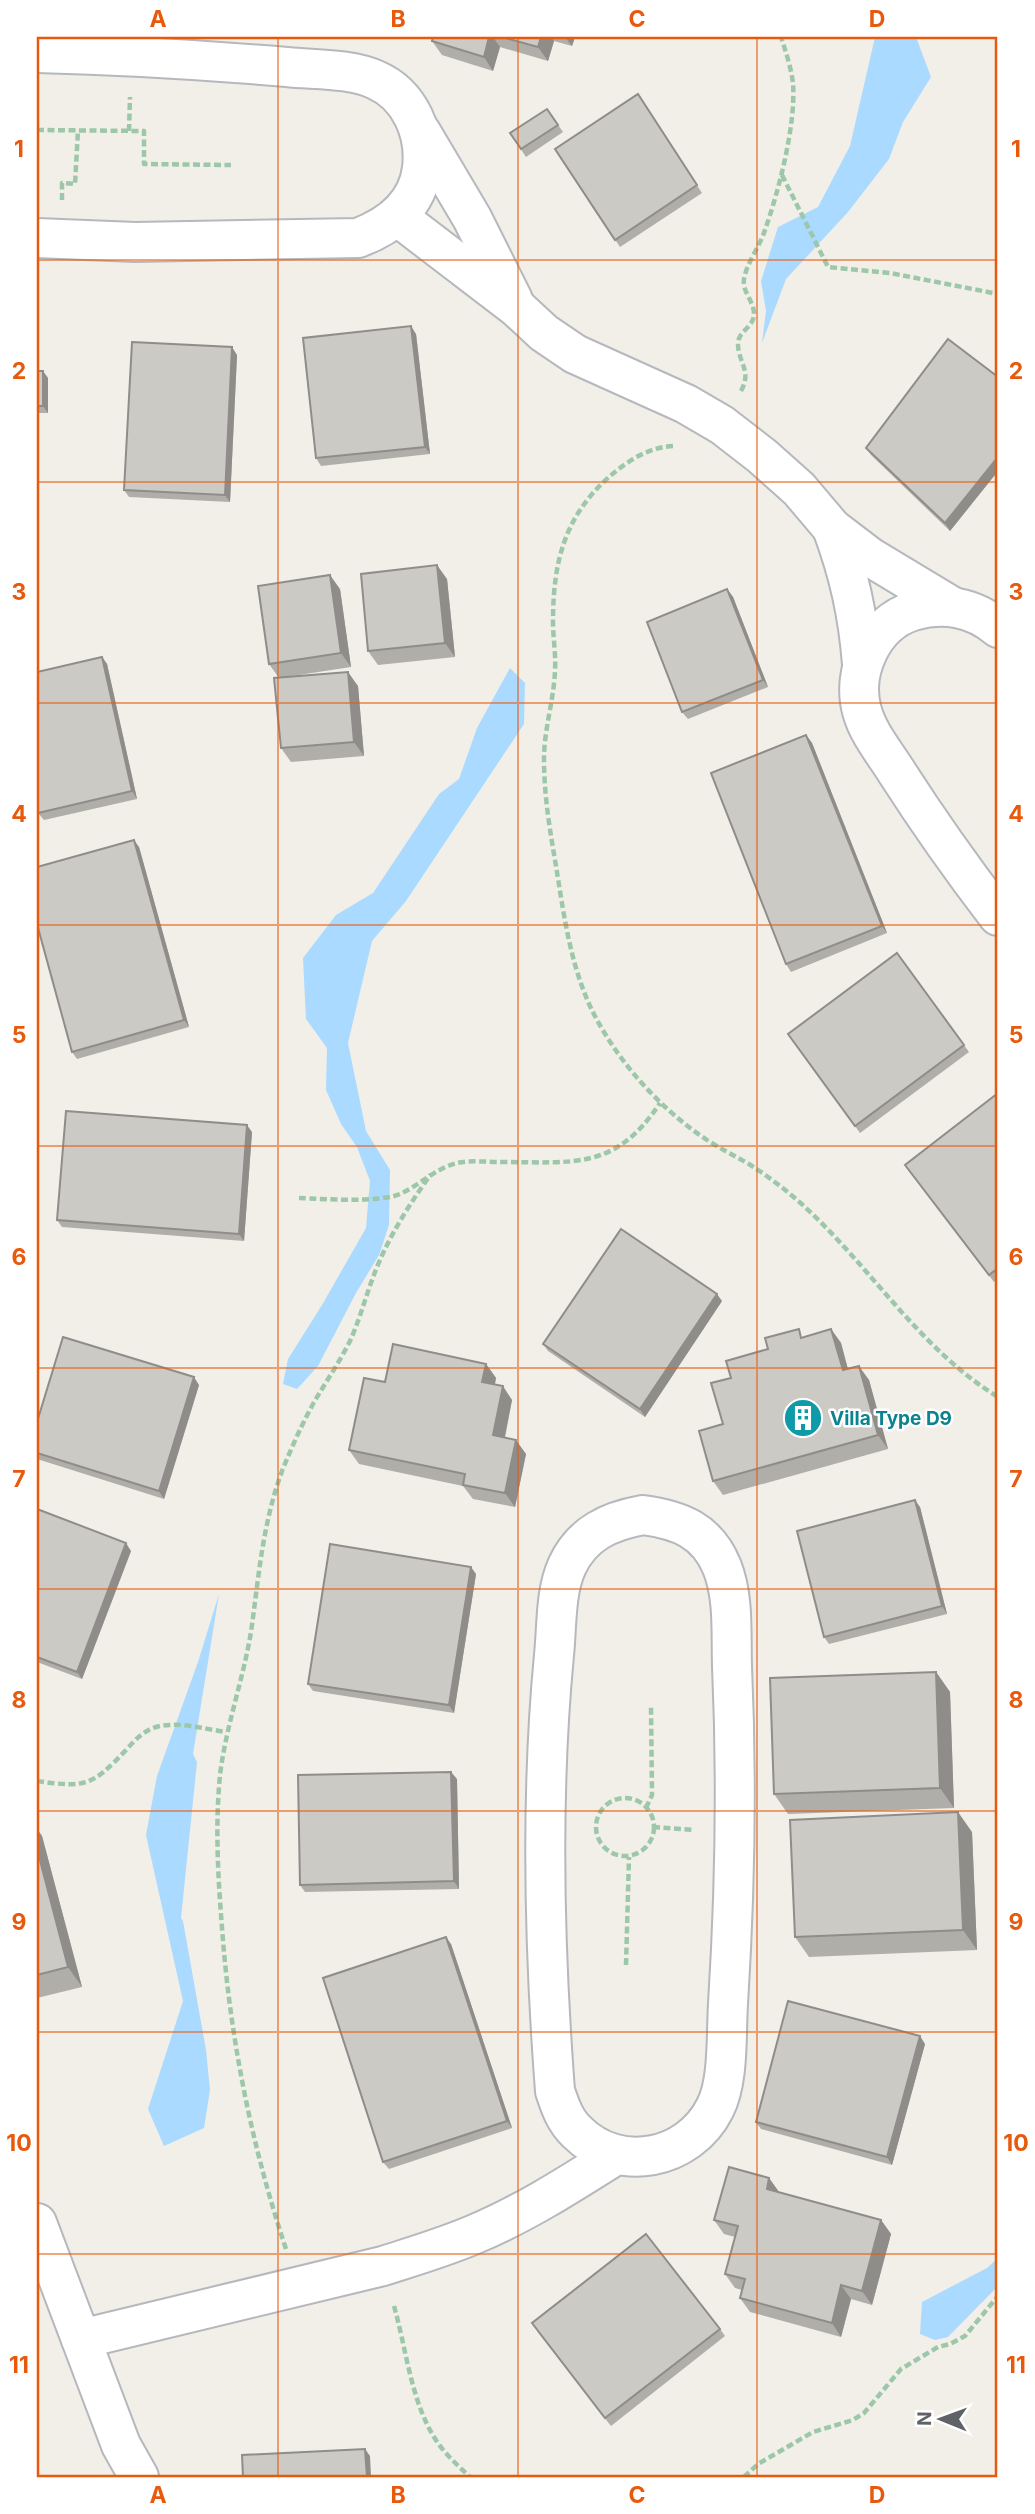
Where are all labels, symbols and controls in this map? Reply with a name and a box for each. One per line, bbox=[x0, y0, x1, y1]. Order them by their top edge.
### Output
text: A bbox=[149, 5, 167, 33]
text: B bbox=[390, 5, 406, 33]
text: C bbox=[628, 5, 646, 33]
text: D bbox=[869, 5, 885, 33]
text: 1 bbox=[14, 135, 24, 163]
text: 1 bbox=[1011, 135, 1021, 163]
text: 2 bbox=[12, 357, 26, 385]
text: 2 bbox=[1009, 357, 1023, 385]
text: 3 bbox=[12, 578, 26, 606]
text: 3 bbox=[1009, 578, 1023, 606]
text: 4 bbox=[11, 800, 27, 828]
text: 4 bbox=[1008, 800, 1024, 828]
text: 5 bbox=[12, 1021, 26, 1049]
text: 5 bbox=[1009, 1021, 1023, 1049]
text: 6 bbox=[12, 1243, 26, 1271]
text: 6 bbox=[1009, 1243, 1023, 1271]
building icon: Villa Type D9 bbox=[782, 1397, 824, 1439]
place label: Villa Type D9 bbox=[830, 1407, 952, 1430]
text: 7 bbox=[12, 1465, 26, 1493]
text: 7 bbox=[1009, 1465, 1023, 1493]
text: 8 bbox=[12, 1686, 26, 1714]
text: 8 bbox=[1009, 1686, 1023, 1714]
text: 9 bbox=[12, 1908, 26, 1936]
text: 9 bbox=[1009, 1908, 1023, 1936]
text: 10 bbox=[6, 2129, 32, 2157]
text: 10 bbox=[1003, 2129, 1029, 2157]
text: 11 bbox=[9, 2351, 29, 2379]
text: 11 bbox=[1006, 2351, 1026, 2379]
north arrow bbox=[906, 2384, 976, 2454]
text: N bbox=[913, 2411, 936, 2426]
text: A bbox=[149, 2481, 167, 2509]
text: B bbox=[390, 2481, 406, 2509]
text: C bbox=[628, 2481, 646, 2509]
text: D bbox=[869, 2481, 885, 2509]

